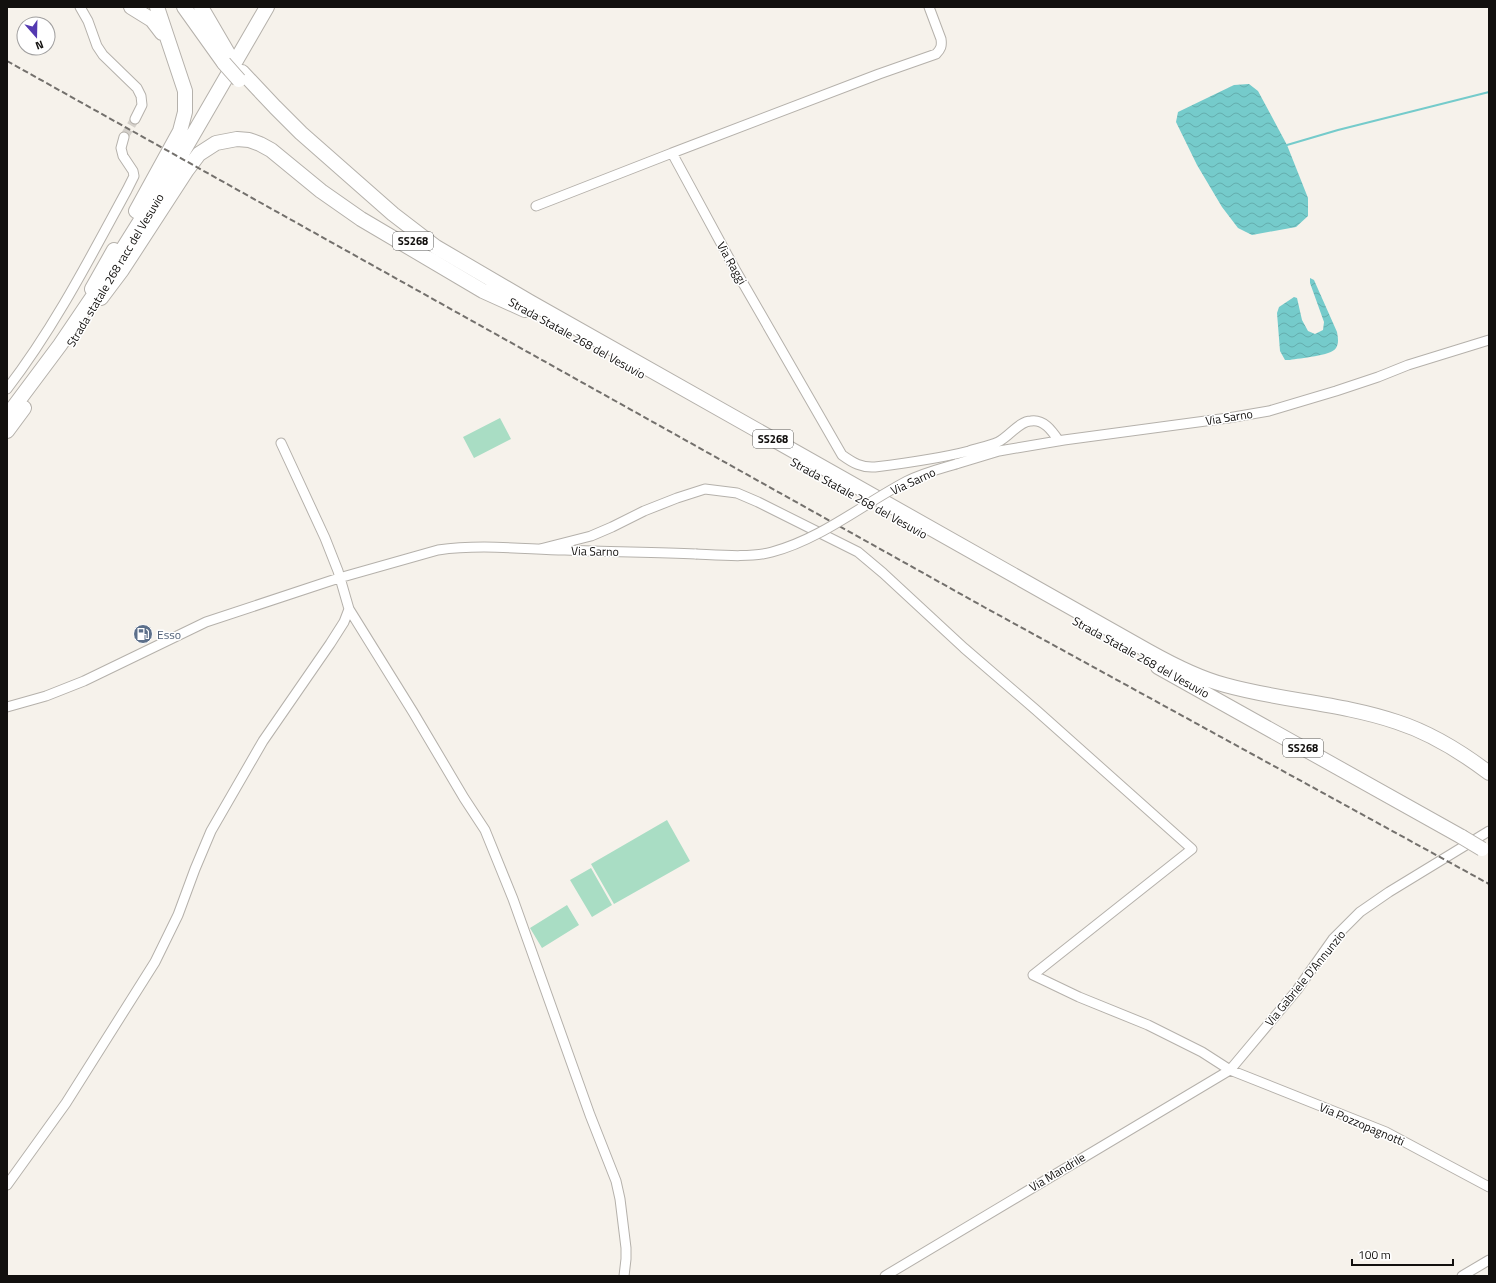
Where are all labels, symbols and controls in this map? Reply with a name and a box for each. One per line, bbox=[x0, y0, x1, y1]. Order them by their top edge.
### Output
north arrow bbox=[16, 16, 56, 56]
text: N bbox=[33, 37, 46, 54]
street label: Strada statale 268 racc del Vesuvio bbox=[61, 189, 169, 351]
road number: SS268 bbox=[393, 232, 433, 250]
street label: Via Raggi bbox=[712, 238, 752, 288]
street label: Strada Statale 268 del Vesuvio bbox=[505, 292, 649, 384]
street label: Via Sarno bbox=[1204, 404, 1254, 430]
road number: SS268 bbox=[753, 430, 793, 448]
street label: Strada Statale 268 del Vesuvio bbox=[787, 452, 931, 544]
street label: Via Sarno bbox=[887, 462, 939, 500]
street label: Via Sarno bbox=[571, 541, 619, 561]
street label: Strada Statale 268 del Vesuvio bbox=[1069, 611, 1213, 703]
fuel station icon: Esso bbox=[132, 623, 154, 645]
place label: Esso bbox=[157, 625, 181, 644]
road number: SS268 bbox=[1283, 739, 1323, 757]
street label: Via Gabriele D'Annunzio bbox=[1260, 926, 1350, 1030]
street label: Via Pozzopagnotti bbox=[1316, 1097, 1408, 1151]
street label: Via Mandrile bbox=[1025, 1148, 1089, 1196]
scale bar bbox=[1352, 1241, 1453, 1267]
text: 100 m bbox=[1358, 1245, 1391, 1264]

